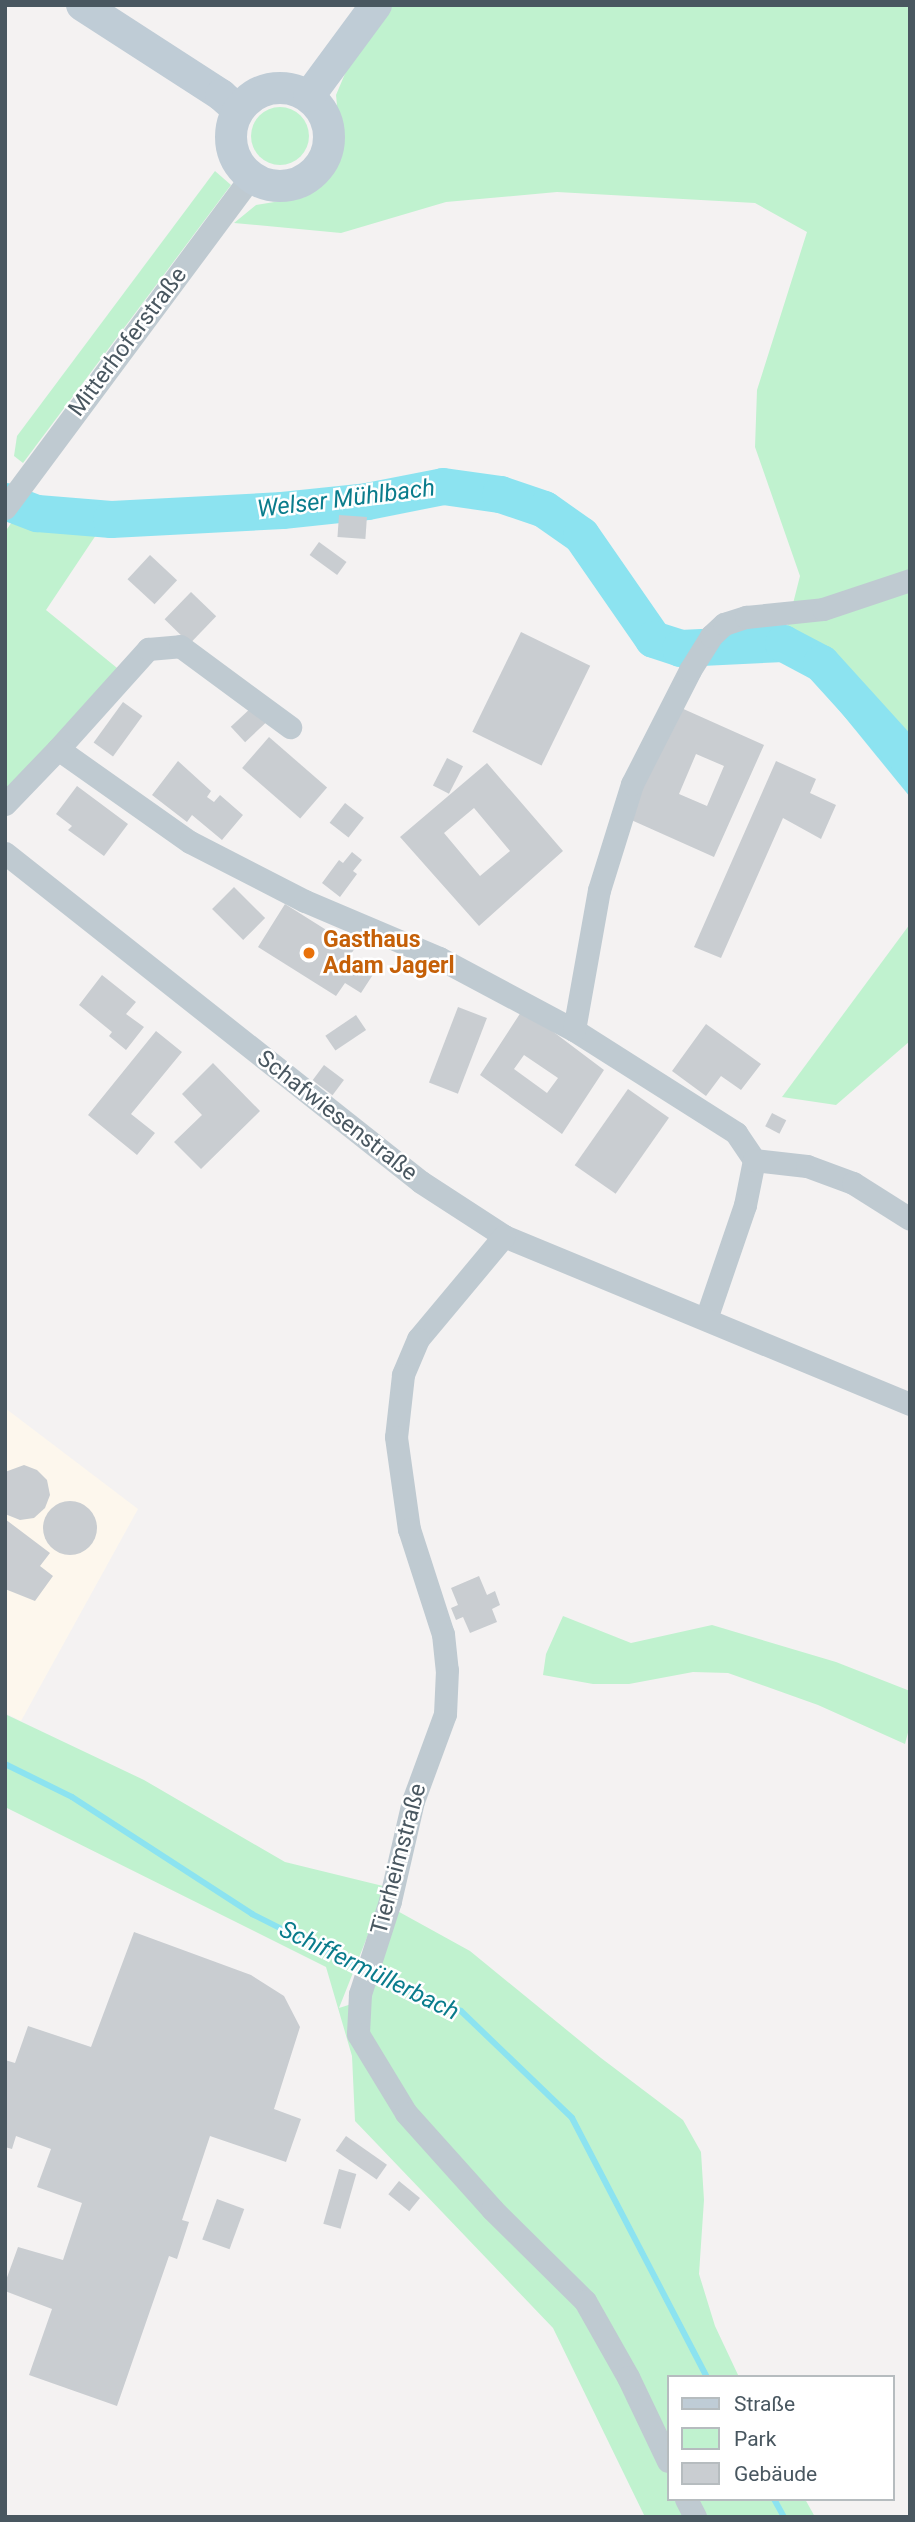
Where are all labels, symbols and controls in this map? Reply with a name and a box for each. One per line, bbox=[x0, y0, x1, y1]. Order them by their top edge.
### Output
street label: Mitterhoferstraße bbox=[63, 262, 193, 422]
water label: Welser Mühlbach bbox=[256, 474, 436, 524]
place label: Gasthaus Adam Jagerl bbox=[323, 926, 455, 980]
marker: Gasthaus Adam Jagerl bbox=[301, 945, 317, 961]
street label: Schafwiesenstraße bbox=[251, 1045, 423, 1187]
street label: Tierheimstraße bbox=[366, 1781, 432, 1937]
water label: Schiffermüllerbach bbox=[275, 1915, 463, 2027]
legend bbox=[666, 2375, 894, 2501]
text: Straße bbox=[734, 2392, 795, 2416]
text: Park bbox=[734, 2427, 776, 2451]
text: Gebäude bbox=[734, 2462, 817, 2486]

